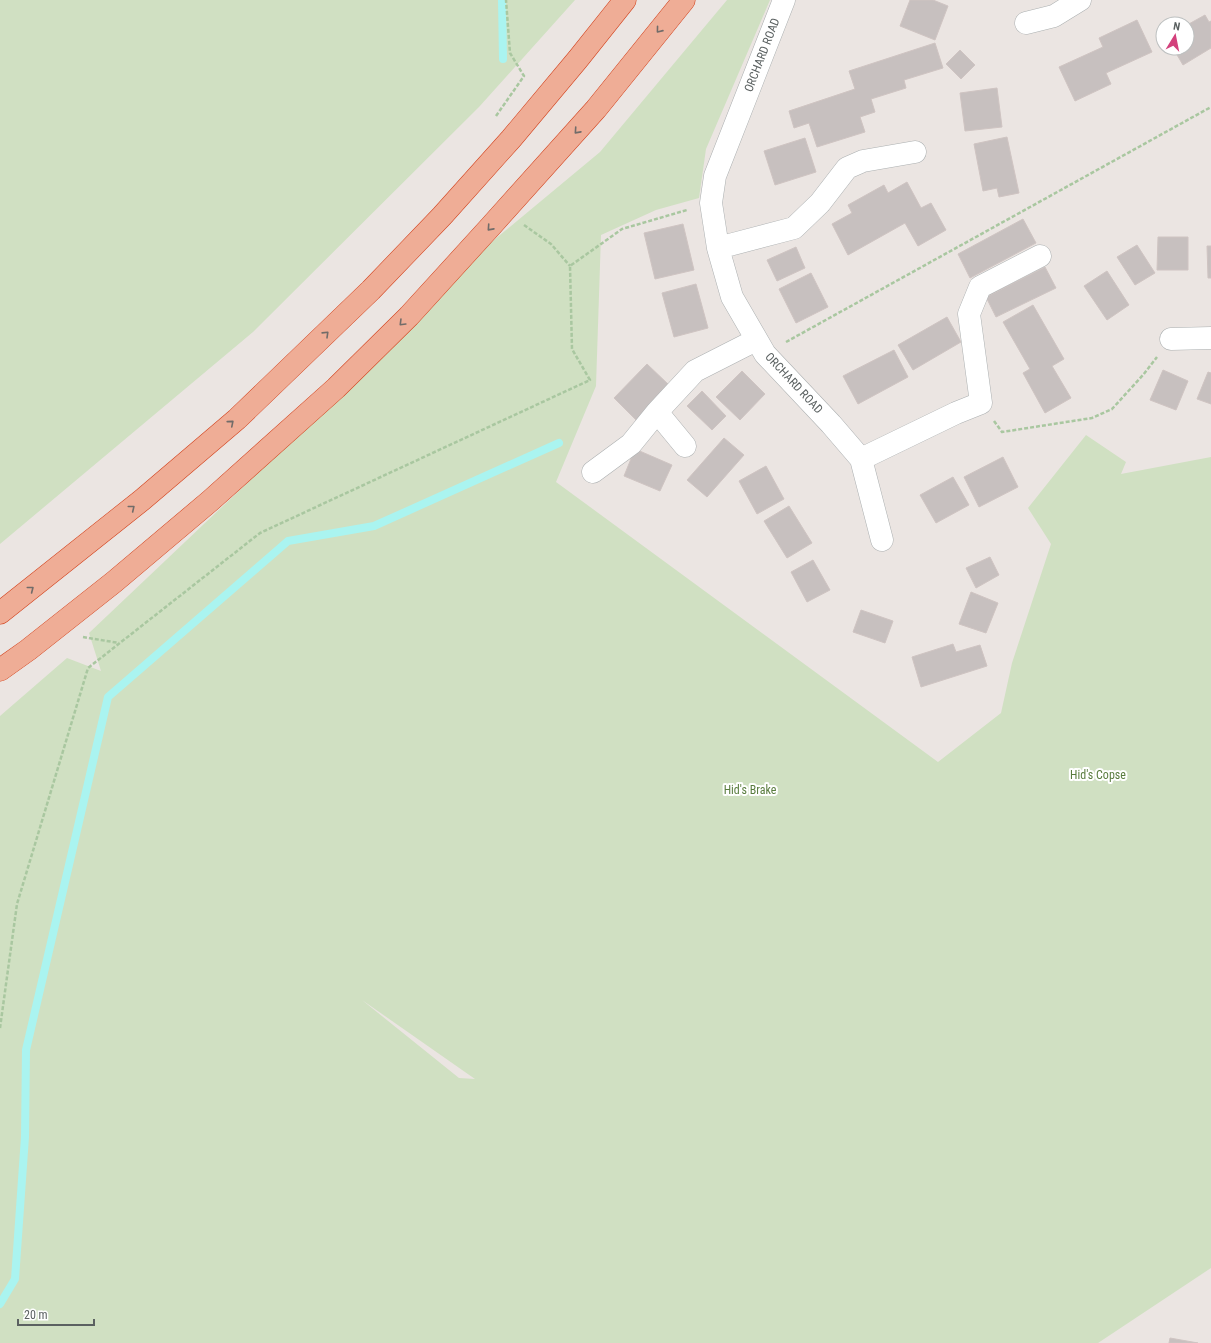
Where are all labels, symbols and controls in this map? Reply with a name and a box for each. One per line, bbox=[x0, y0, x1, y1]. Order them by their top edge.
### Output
street label: ORCHARD ROAD bbox=[741, 16, 783, 94]
north arrow bbox=[1155, 16, 1195, 56]
text: N bbox=[1172, 20, 1181, 34]
one-way arrow bbox=[657, 26, 664, 33]
one-way arrow bbox=[574, 126, 581, 133]
one-way arrow bbox=[488, 223, 495, 230]
one-way arrow bbox=[399, 318, 407, 326]
one-way arrow bbox=[321, 331, 329, 339]
street label: ORCHARD ROAD bbox=[762, 350, 826, 416]
one-way arrow bbox=[227, 421, 234, 428]
one-way arrow bbox=[128, 505, 135, 512]
one-way arrow bbox=[26, 586, 33, 593]
park label: Hid's Copse bbox=[1070, 768, 1126, 782]
park label: Hid's Brake bbox=[724, 783, 777, 797]
scale bar bbox=[18, 1301, 94, 1327]
text: 20 m bbox=[24, 1308, 48, 1322]

